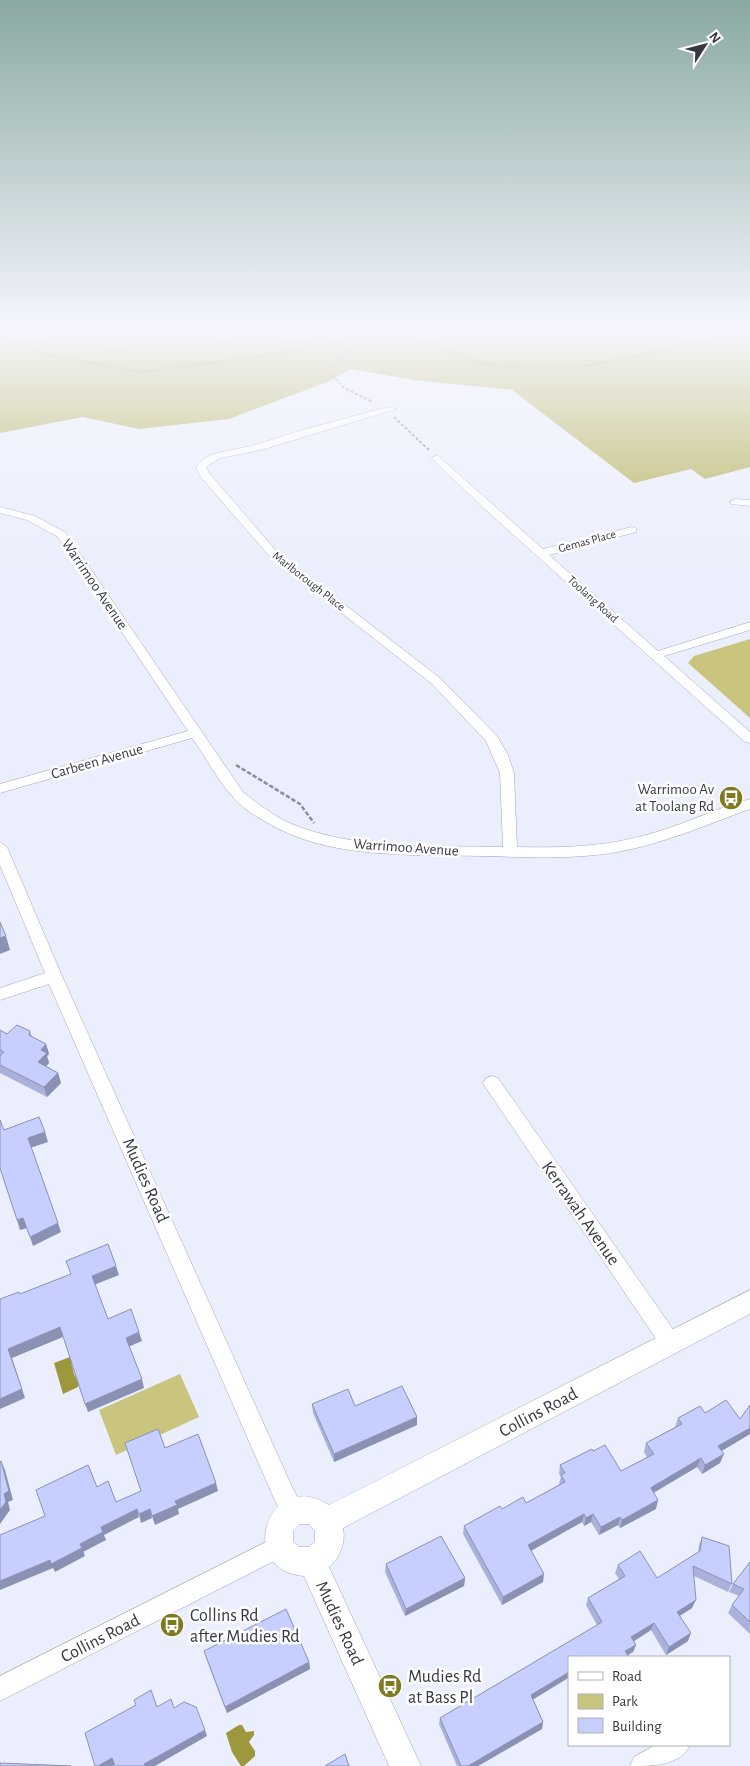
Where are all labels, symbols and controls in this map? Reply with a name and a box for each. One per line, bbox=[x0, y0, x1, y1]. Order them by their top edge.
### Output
north arrow bbox=[680, 20, 730, 70]
text: N bbox=[706, 30, 723, 46]
street label: Gemas Place bbox=[557, 528, 617, 554]
street label: Warrimoo Avenue bbox=[59, 536, 130, 632]
street label: Marlborough Place bbox=[270, 549, 348, 613]
street label: Toolang Road bbox=[566, 573, 620, 625]
street label: Carbeen Avenue bbox=[49, 741, 145, 782]
place label: Warrimoo Av at Toolang Rd bbox=[635, 782, 715, 814]
bus stop icon: Warrimoo Av at Toolang Rd bbox=[718, 785, 744, 811]
street label: Warrimoo Avenue bbox=[353, 836, 459, 859]
street label: Mudies Road bbox=[118, 1135, 172, 1225]
street label: Kerrawah Avenue bbox=[538, 1158, 623, 1269]
street label: Collins Road bbox=[496, 1385, 581, 1441]
street label: Mudies Road bbox=[312, 1579, 366, 1668]
place label: Collins Rd after Mudies Rd bbox=[190, 1607, 300, 1646]
street label: Collins Road bbox=[58, 1611, 143, 1666]
bus stop icon: Collins Rd after Mudies Rd bbox=[159, 1612, 185, 1638]
legend bbox=[568, 1656, 730, 1746]
place label: Mudies Rd at Bass Pl bbox=[408, 1668, 481, 1707]
text: Road bbox=[612, 1669, 642, 1684]
bus stop icon: Mudies Rd at Bass Pl bbox=[377, 1673, 403, 1699]
text: Park bbox=[612, 1694, 638, 1709]
text: Building bbox=[612, 1719, 662, 1734]

